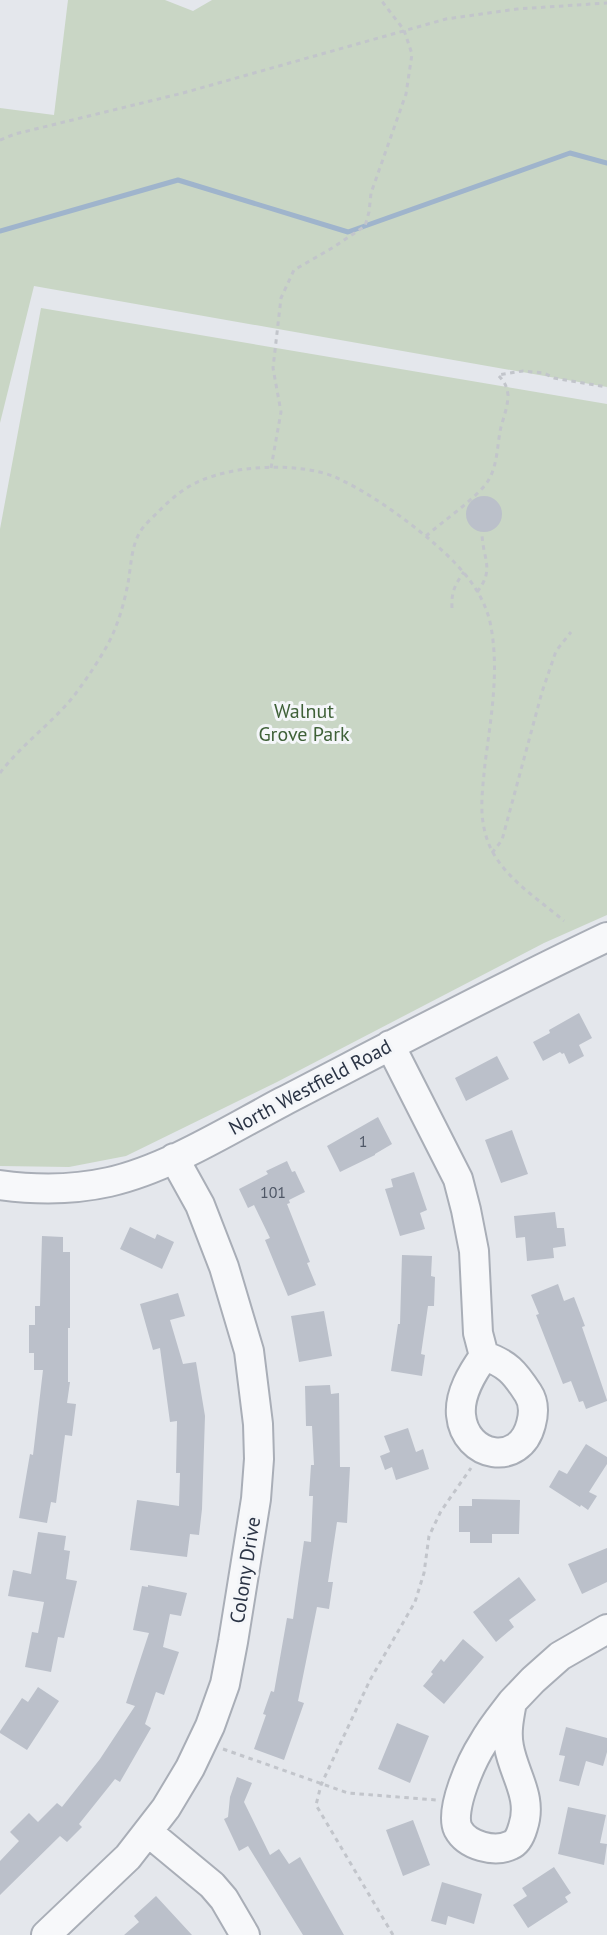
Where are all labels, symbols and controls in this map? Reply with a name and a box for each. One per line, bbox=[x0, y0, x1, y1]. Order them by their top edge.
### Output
park label: Walnut Grove Park bbox=[258, 698, 350, 747]
street label: North Westfield Road bbox=[224, 1033, 396, 1141]
house number: 1 bbox=[359, 1131, 367, 1151]
house number: 101 bbox=[260, 1182, 286, 1202]
street label: Colony Drive bbox=[224, 1515, 266, 1625]

